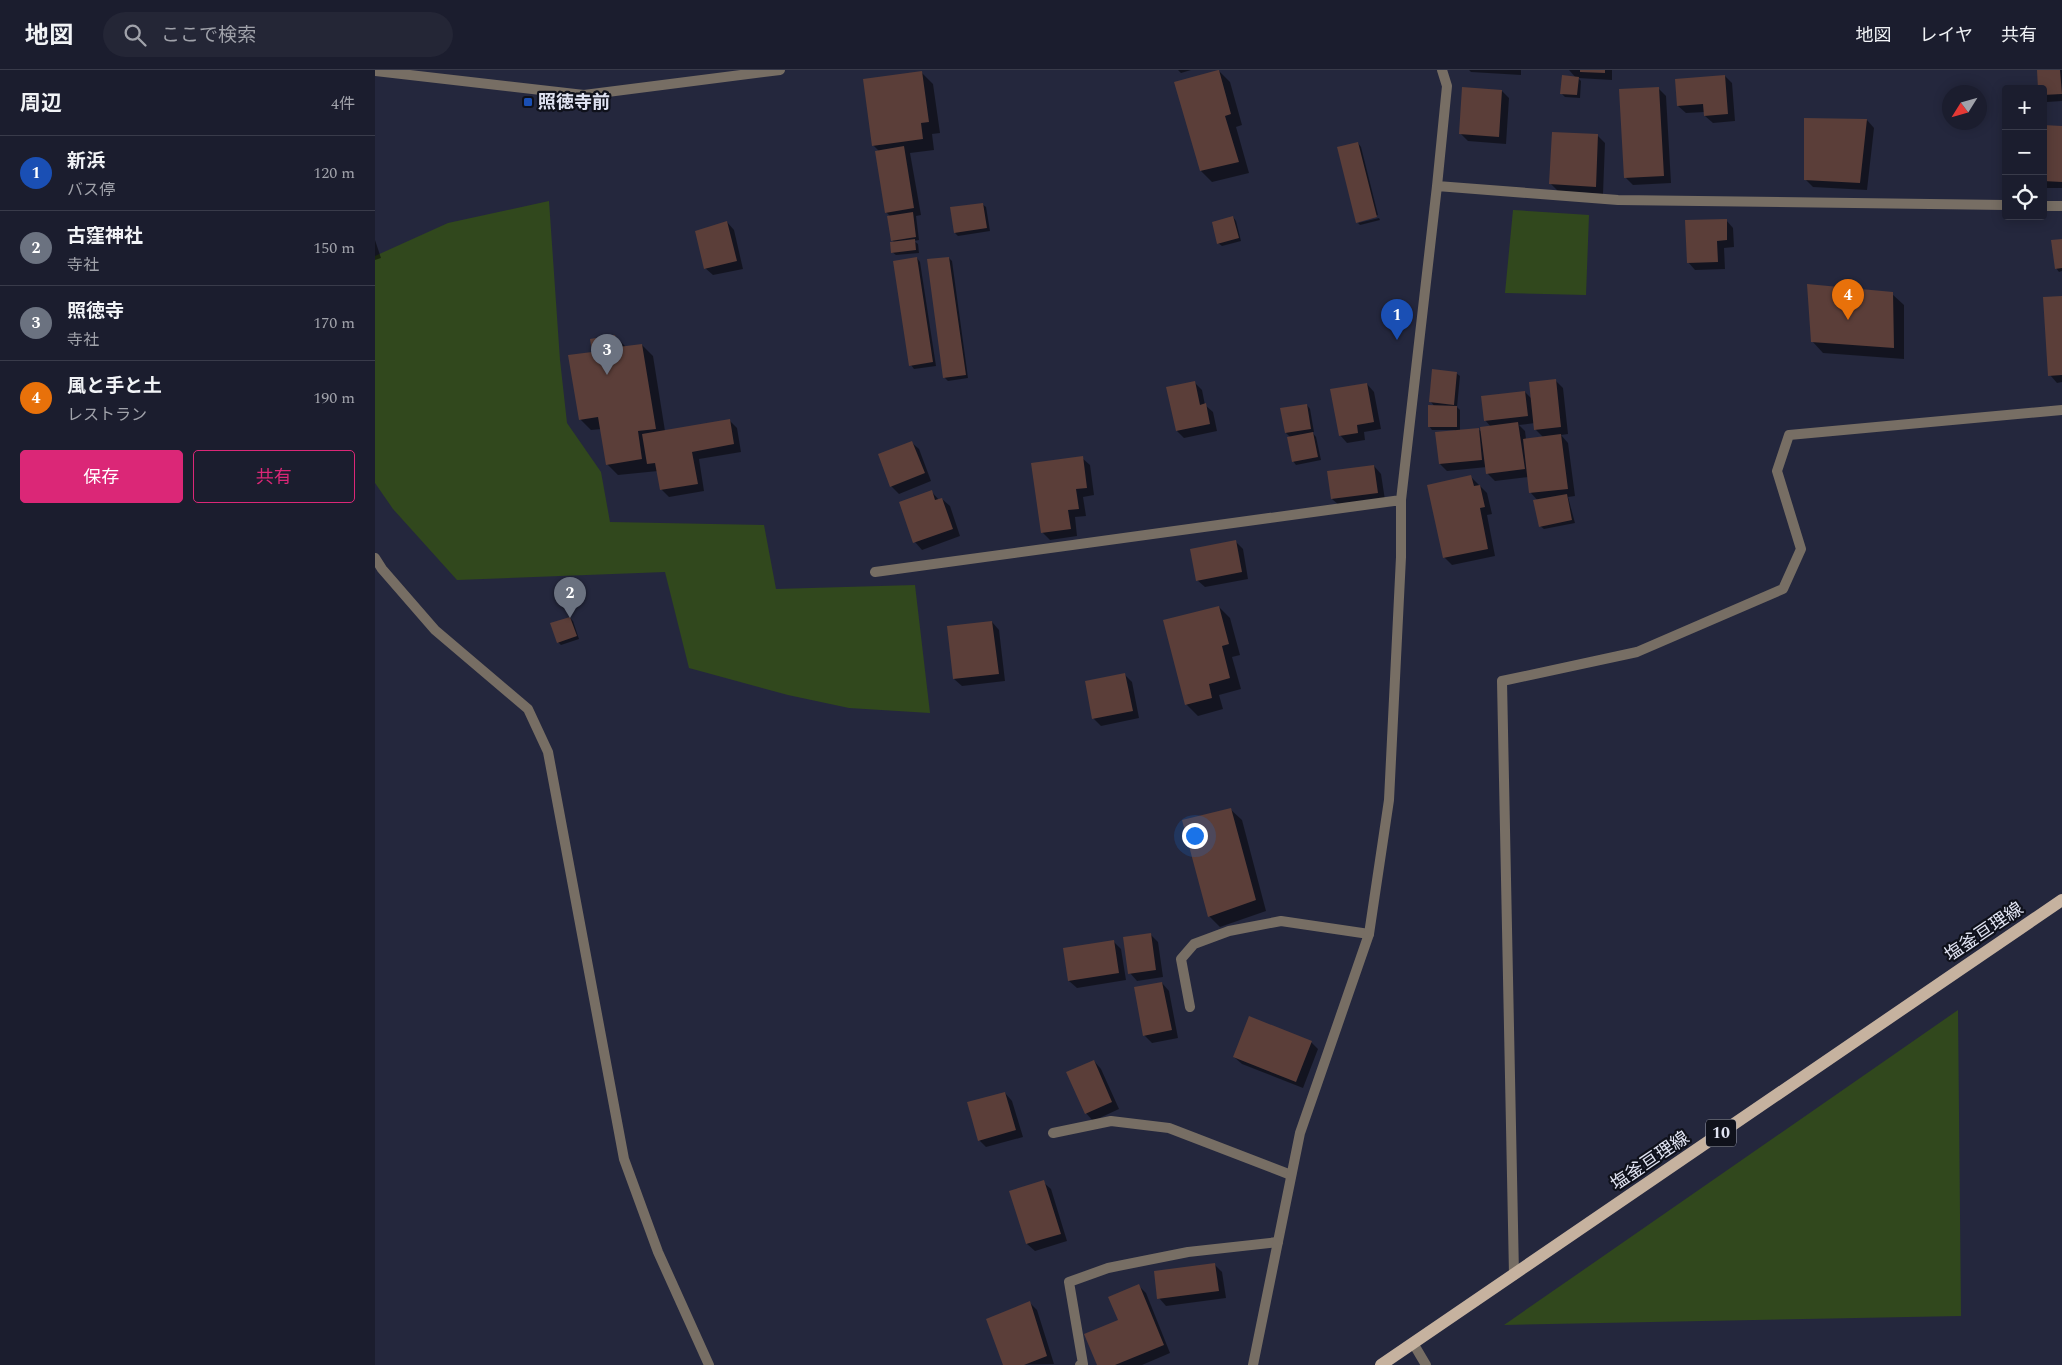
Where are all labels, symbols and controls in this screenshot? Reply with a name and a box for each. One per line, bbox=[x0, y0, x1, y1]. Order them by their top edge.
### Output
search box bbox=[103, 12, 453, 57]
text: 地図 bbox=[25, 18, 73, 54]
icon: search bbox=[121, 21, 149, 49]
text: ここで検索 bbox=[161, 21, 256, 50]
text: 地図 bbox=[1856, 22, 1892, 49]
text: レイヤ bbox=[1920, 22, 1973, 49]
text: 共有 bbox=[2001, 22, 2037, 49]
north arrow bbox=[1942, 85, 1987, 130]
map controls bbox=[2002, 85, 2047, 220]
button: + bbox=[2002, 85, 2047, 130]
text: 周辺 bbox=[20, 88, 62, 120]
place label: 照徳寺前 bbox=[538, 89, 610, 116]
text: 4件 bbox=[331, 92, 355, 116]
marker: 照徳寺前 bbox=[522, 96, 534, 108]
button: − bbox=[2002, 130, 2047, 175]
text: 新浜 bbox=[67, 147, 105, 176]
text: 1 bbox=[32, 161, 40, 185]
text: 120 m bbox=[313, 161, 355, 185]
button: locate bbox=[2002, 175, 2047, 220]
text: バス停 bbox=[67, 178, 115, 202]
text: 古窪神社 bbox=[67, 222, 143, 251]
text: 2 bbox=[32, 236, 40, 260]
text: 150 m bbox=[313, 236, 355, 260]
text: 寺社 bbox=[67, 253, 99, 277]
pin: 4 bbox=[1832, 279, 1864, 320]
text: 照徳寺 bbox=[67, 297, 124, 326]
pin: 1 bbox=[1381, 299, 1413, 340]
text: 3 bbox=[32, 311, 40, 335]
text: 170 m bbox=[313, 311, 355, 335]
text: 寺社 bbox=[67, 328, 99, 352]
pin: 3 bbox=[591, 334, 623, 375]
text: 風と手と土 bbox=[67, 372, 162, 401]
text: 4 bbox=[32, 386, 40, 410]
text: 190 m bbox=[313, 386, 355, 410]
text: レストラン bbox=[67, 403, 147, 427]
button: 保存 bbox=[20, 450, 183, 503]
button: 共有 bbox=[193, 450, 355, 503]
pin: 2 bbox=[554, 577, 586, 618]
your location bbox=[1182, 823, 1208, 849]
street label: 塩釜亘理線 bbox=[1939, 896, 2029, 968]
road number: 10 bbox=[1706, 1120, 1736, 1146]
street label: 塩釜亘理線 bbox=[1605, 1125, 1695, 1197]

